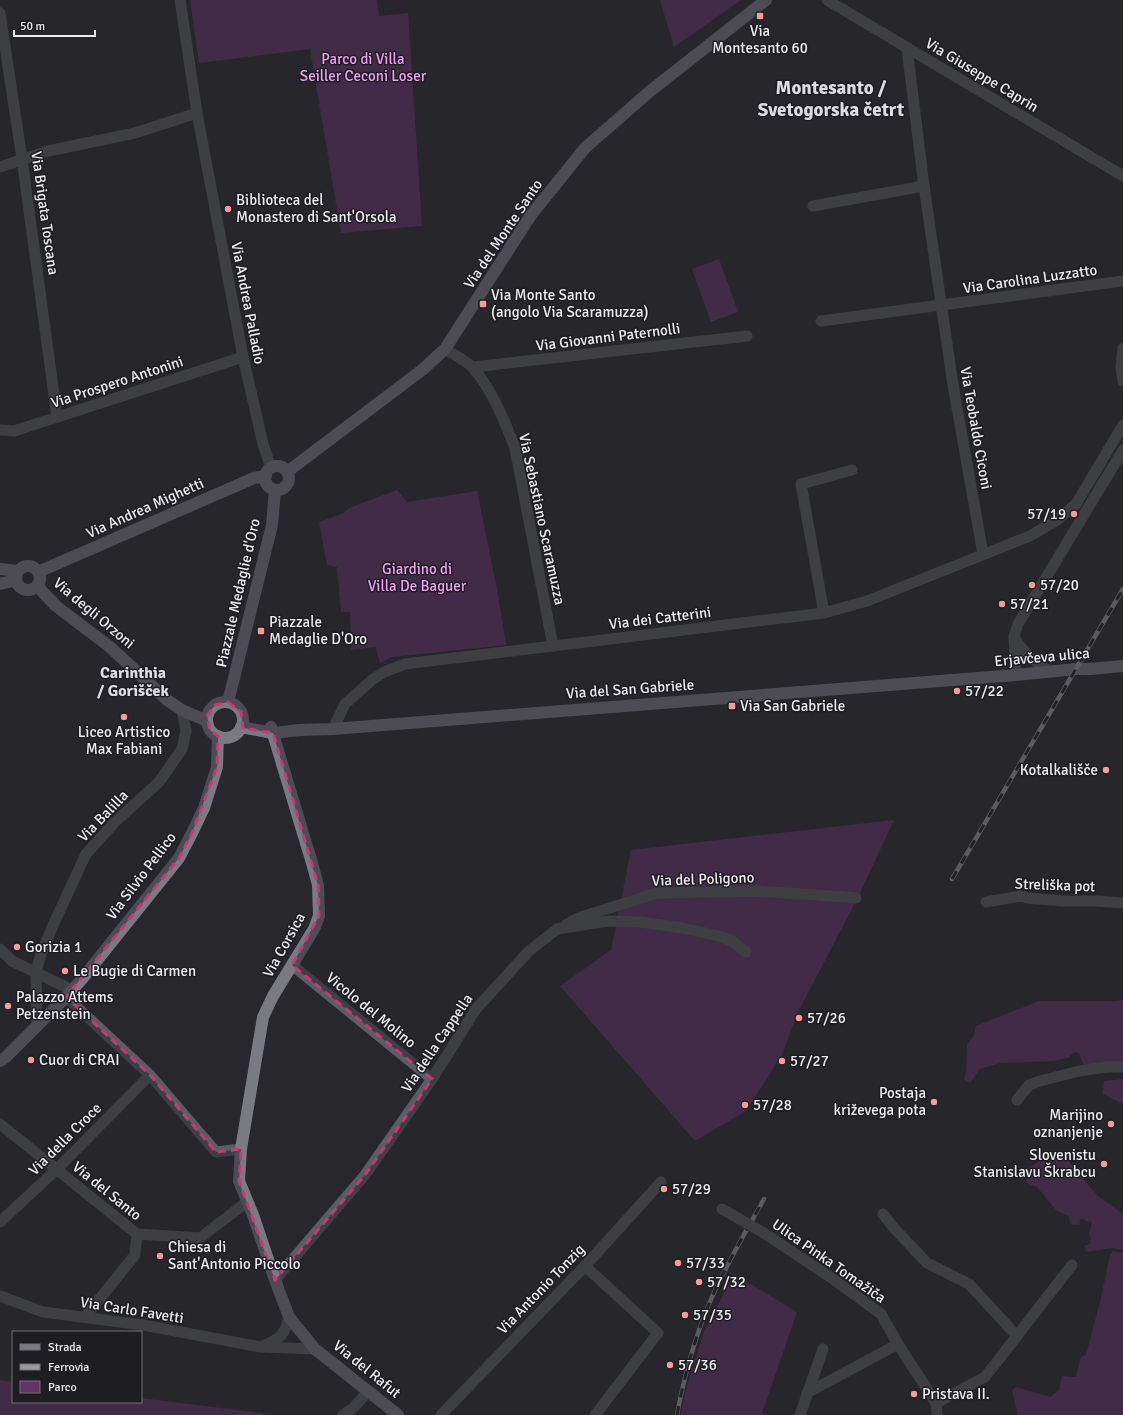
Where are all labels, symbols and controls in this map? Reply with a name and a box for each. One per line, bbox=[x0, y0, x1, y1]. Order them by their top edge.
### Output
marker: Via Montesanto 60 bbox=[755, 11, 765, 21]
scale bar bbox=[14, 12, 95, 38]
text: 50 m bbox=[20, 19, 45, 34]
place label: Via Montesanto 60 bbox=[712, 22, 808, 57]
street label: Via Giuseppe Caprin bbox=[922, 34, 1042, 116]
park label: Parco di Villa Seiller Ceconi Loser bbox=[300, 50, 427, 85]
district label: Montesanto / Svetogorska četrt bbox=[758, 76, 904, 122]
street label: Via Brigata Toscana bbox=[27, 150, 63, 276]
street label: Via del Monte Santo bbox=[460, 176, 546, 292]
place label: Biblioteca del Monastero di Sant'Orsola bbox=[236, 191, 397, 226]
marker: Biblioteca del Monastero di Sant'Orsola bbox=[223, 204, 233, 214]
street label: Via Andrea Palladio bbox=[227, 240, 269, 366]
street label: Via Carolina Luzzatto bbox=[962, 261, 1098, 297]
place label: Via Monte Santo (angolo Via Scaramuzza) bbox=[491, 286, 649, 321]
marker: Via Monte Santo (angolo Via Scaramuzza) bbox=[478, 299, 488, 309]
street label: Via Giovanni Paternolli bbox=[535, 319, 681, 355]
street label: Via Prospero Antonini bbox=[49, 352, 185, 412]
street label: Via Teobaldo Ciconi bbox=[956, 365, 996, 491]
street label: Via Sebastiano Scaramuzza bbox=[515, 432, 569, 606]
street label: Via Andrea Mighetti bbox=[83, 474, 207, 542]
place label: 57/19 bbox=[1027, 505, 1066, 523]
marker: 57/19 bbox=[1069, 509, 1079, 519]
street label: Piazzale Medaglie d'Oro bbox=[212, 517, 264, 669]
park label: Giardino di Villa De Baguer bbox=[368, 560, 467, 595]
street label: Via degli Orzoni bbox=[50, 574, 138, 652]
place label: 57/20 bbox=[1040, 576, 1079, 594]
marker: 57/20 bbox=[1027, 580, 1037, 590]
place label: 57/21 bbox=[1010, 595, 1049, 613]
marker: 57/21 bbox=[997, 599, 1007, 609]
street label: Via dei Catterini bbox=[608, 603, 712, 633]
place label: Piazzale Medaglie D'Oro bbox=[269, 613, 367, 648]
marker: Piazzale Medaglie D'Oro bbox=[256, 626, 266, 636]
street label: Erjavčeva ulica bbox=[994, 644, 1090, 670]
district label: Carinthia / Gorišček bbox=[97, 663, 170, 701]
street label: Via del San Gabriele bbox=[565, 676, 695, 702]
place label: 57/22 bbox=[965, 682, 1004, 700]
marker: 57/22 bbox=[952, 686, 962, 696]
place label: Via San Gabriele bbox=[740, 697, 845, 715]
marker: Via San Gabriele bbox=[727, 701, 737, 711]
marker: Liceo Artistico Max Fabiani bbox=[119, 712, 129, 722]
place label: Liceo Artistico Max Fabiani bbox=[78, 723, 170, 758]
place label: Kotalkališče bbox=[1020, 761, 1098, 779]
marker: Kotalkališče bbox=[1101, 765, 1111, 775]
street label: Via Balilla bbox=[74, 786, 132, 846]
street label: Via Silvio Pellico bbox=[102, 828, 180, 923]
street label: Via del Poligono bbox=[651, 868, 755, 890]
street label: Streliška pot bbox=[1014, 875, 1096, 895]
street label: Via Corsica bbox=[259, 910, 309, 980]
place label: Gorizia 1 bbox=[25, 938, 82, 956]
marker: Gorizia 1 bbox=[12, 942, 22, 952]
place label: Le Bugie di Carmen bbox=[73, 962, 196, 980]
marker: Le Bugie di Carmen bbox=[60, 966, 70, 976]
street label: Vicolo del Molino bbox=[322, 968, 420, 1052]
place label: Palazzo Attems Petzenstein bbox=[16, 988, 114, 1023]
street label: Via della Cappella bbox=[397, 990, 477, 1096]
marker: Palazzo Attems Petzenstein bbox=[3, 1001, 13, 1011]
place label: 57/26 bbox=[807, 1009, 846, 1027]
marker: 57/26 bbox=[794, 1013, 804, 1023]
place label: Cuor di CRAI bbox=[39, 1051, 120, 1069]
place label: 57/27 bbox=[790, 1052, 829, 1070]
marker: Cuor di CRAI bbox=[26, 1055, 36, 1065]
marker: 57/27 bbox=[777, 1056, 787, 1066]
place label: Postaja križevega pota bbox=[833, 1084, 926, 1119]
place label: 57/28 bbox=[753, 1096, 792, 1114]
marker: Postaja križevega pota bbox=[929, 1097, 939, 1107]
street label: Via della Croce bbox=[25, 1099, 105, 1179]
marker: 57/28 bbox=[740, 1100, 750, 1110]
place label: Marijino oznanjenje bbox=[1033, 1106, 1103, 1141]
marker: Marijino oznanjenje bbox=[1106, 1119, 1116, 1129]
place label: Slovenistu Stanislavu Škrabcu bbox=[974, 1146, 1096, 1181]
street label: Via del Santo bbox=[69, 1158, 145, 1224]
marker: Slovenistu Stanislavu Škrabcu bbox=[1099, 1159, 1109, 1169]
place label: 57/29 bbox=[672, 1180, 711, 1198]
marker: 57/29 bbox=[659, 1184, 669, 1194]
street label: Ulica Pinka Tomažiča bbox=[769, 1215, 889, 1307]
place label: Chiesa di Sant'Antonio Piccolo bbox=[168, 1238, 301, 1273]
street label: Via Antonio Tonzig bbox=[494, 1240, 589, 1338]
marker: Chiesa di Sant'Antonio Piccolo bbox=[155, 1251, 165, 1261]
place label: 57/33 bbox=[686, 1254, 725, 1272]
marker: 57/33 bbox=[673, 1258, 683, 1268]
place label: 57/32 bbox=[707, 1273, 746, 1291]
marker: 57/32 bbox=[694, 1277, 704, 1287]
street label: Via Carlo Favetti bbox=[79, 1293, 185, 1327]
place label: 57/35 bbox=[693, 1306, 732, 1324]
marker: 57/35 bbox=[680, 1310, 690, 1320]
legend bbox=[12, 1331, 142, 1403]
street label: Via del Rafut bbox=[330, 1336, 404, 1402]
text: Strada bbox=[48, 1340, 82, 1355]
place label: 57/36 bbox=[678, 1356, 717, 1374]
text: Ferrovia bbox=[48, 1360, 89, 1375]
marker: 57/36 bbox=[665, 1360, 675, 1370]
text: Parco bbox=[48, 1380, 77, 1395]
place label: Pristava II. bbox=[922, 1385, 990, 1403]
marker: Pristava II. bbox=[909, 1389, 919, 1399]

